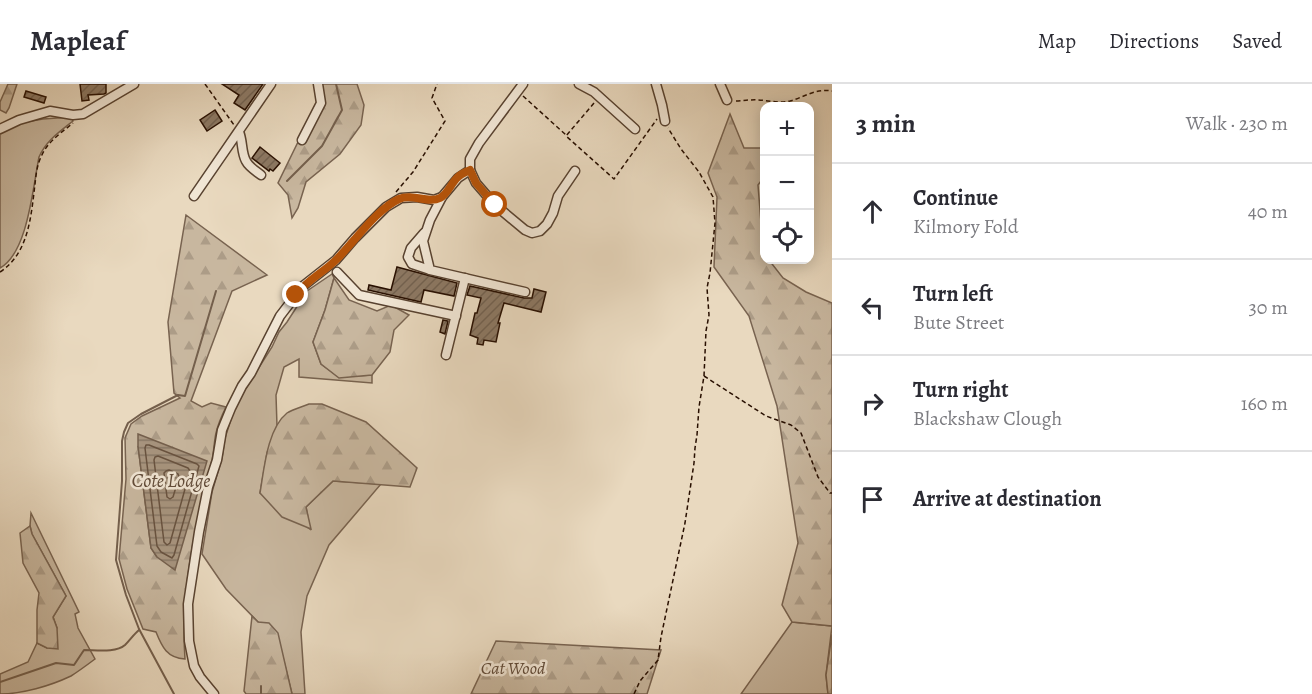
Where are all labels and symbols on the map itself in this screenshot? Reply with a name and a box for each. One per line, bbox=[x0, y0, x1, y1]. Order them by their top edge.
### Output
route start bbox=[481, 191, 507, 217]
route end bbox=[282, 281, 308, 307]
water label: Cote Lodge bbox=[132, 467, 210, 494]
park label: Cat Wood bbox=[481, 656, 546, 680]

